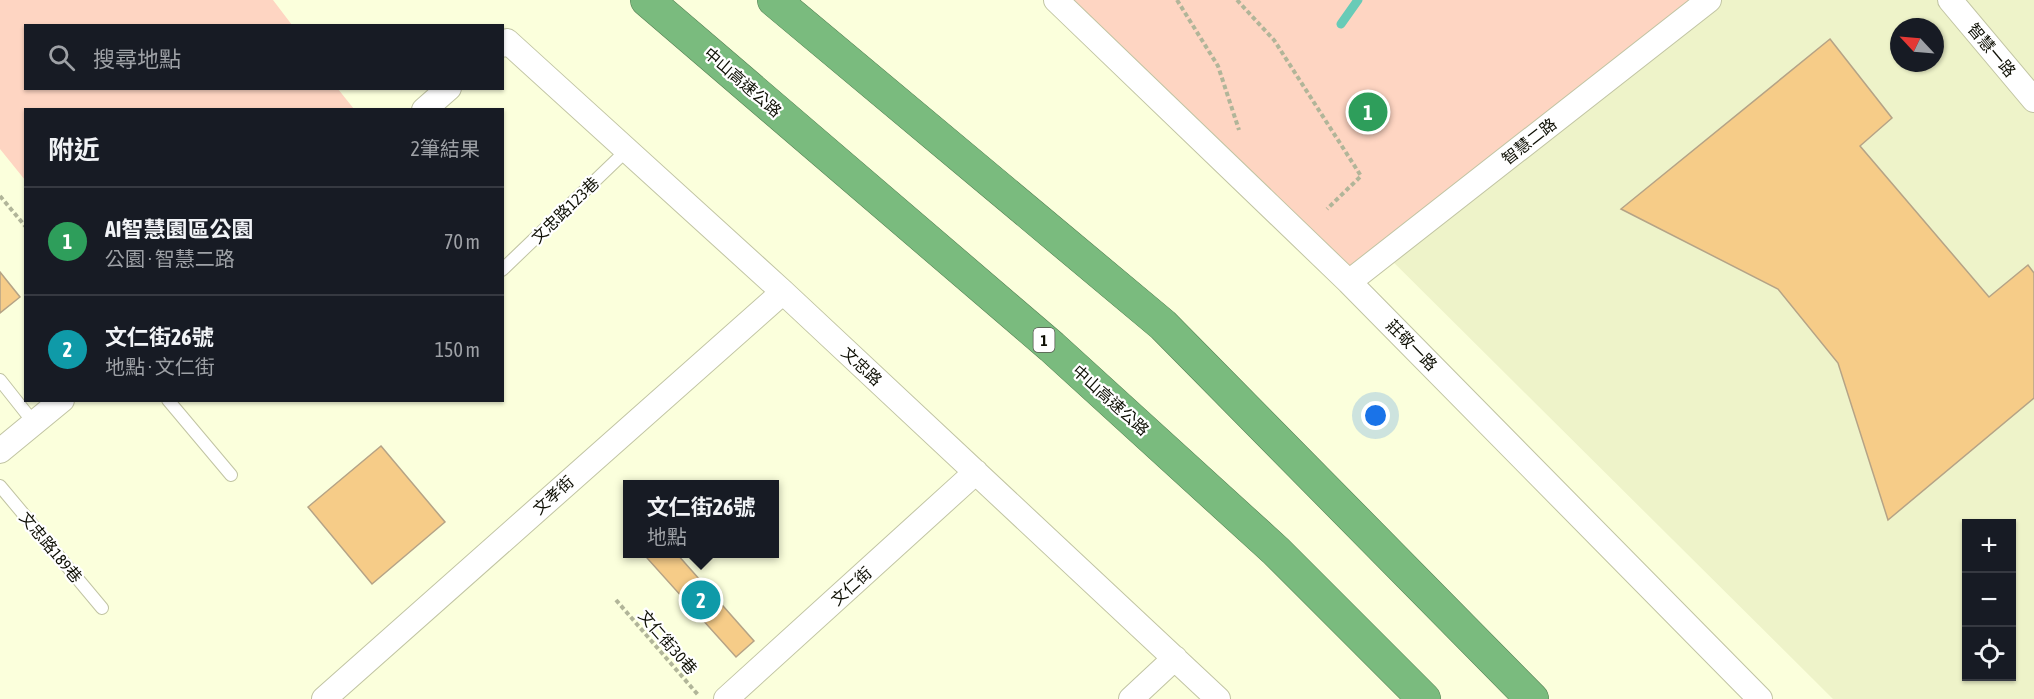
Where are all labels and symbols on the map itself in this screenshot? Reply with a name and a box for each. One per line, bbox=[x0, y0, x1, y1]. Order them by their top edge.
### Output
north arrow bbox=[1890, 18, 1944, 72]
street label: 智慧一路 bbox=[1965, 20, 2019, 80]
street label: 中山高速公路 bbox=[701, 44, 785, 120]
pin: 1 bbox=[1348, 90, 1388, 134]
street label: 智慧二路 bbox=[1498, 114, 1560, 168]
street label: 文忠路123巷 bbox=[528, 173, 602, 247]
street label: 莊敬一路 bbox=[1383, 316, 1441, 374]
road number: 1 bbox=[1034, 328, 1054, 352]
street label: 文忠路 bbox=[838, 343, 886, 389]
street label: 中山高速公路 bbox=[1069, 361, 1153, 439]
your location bbox=[1361, 401, 1390, 430]
street label: 文孝街 bbox=[529, 472, 577, 518]
street label: 文忠路189巷 bbox=[16, 508, 86, 586]
street label: 文仁街 bbox=[827, 563, 875, 609]
pin: 2 bbox=[682, 578, 720, 622]
street label: 文仁街30巷 bbox=[635, 606, 701, 678]

